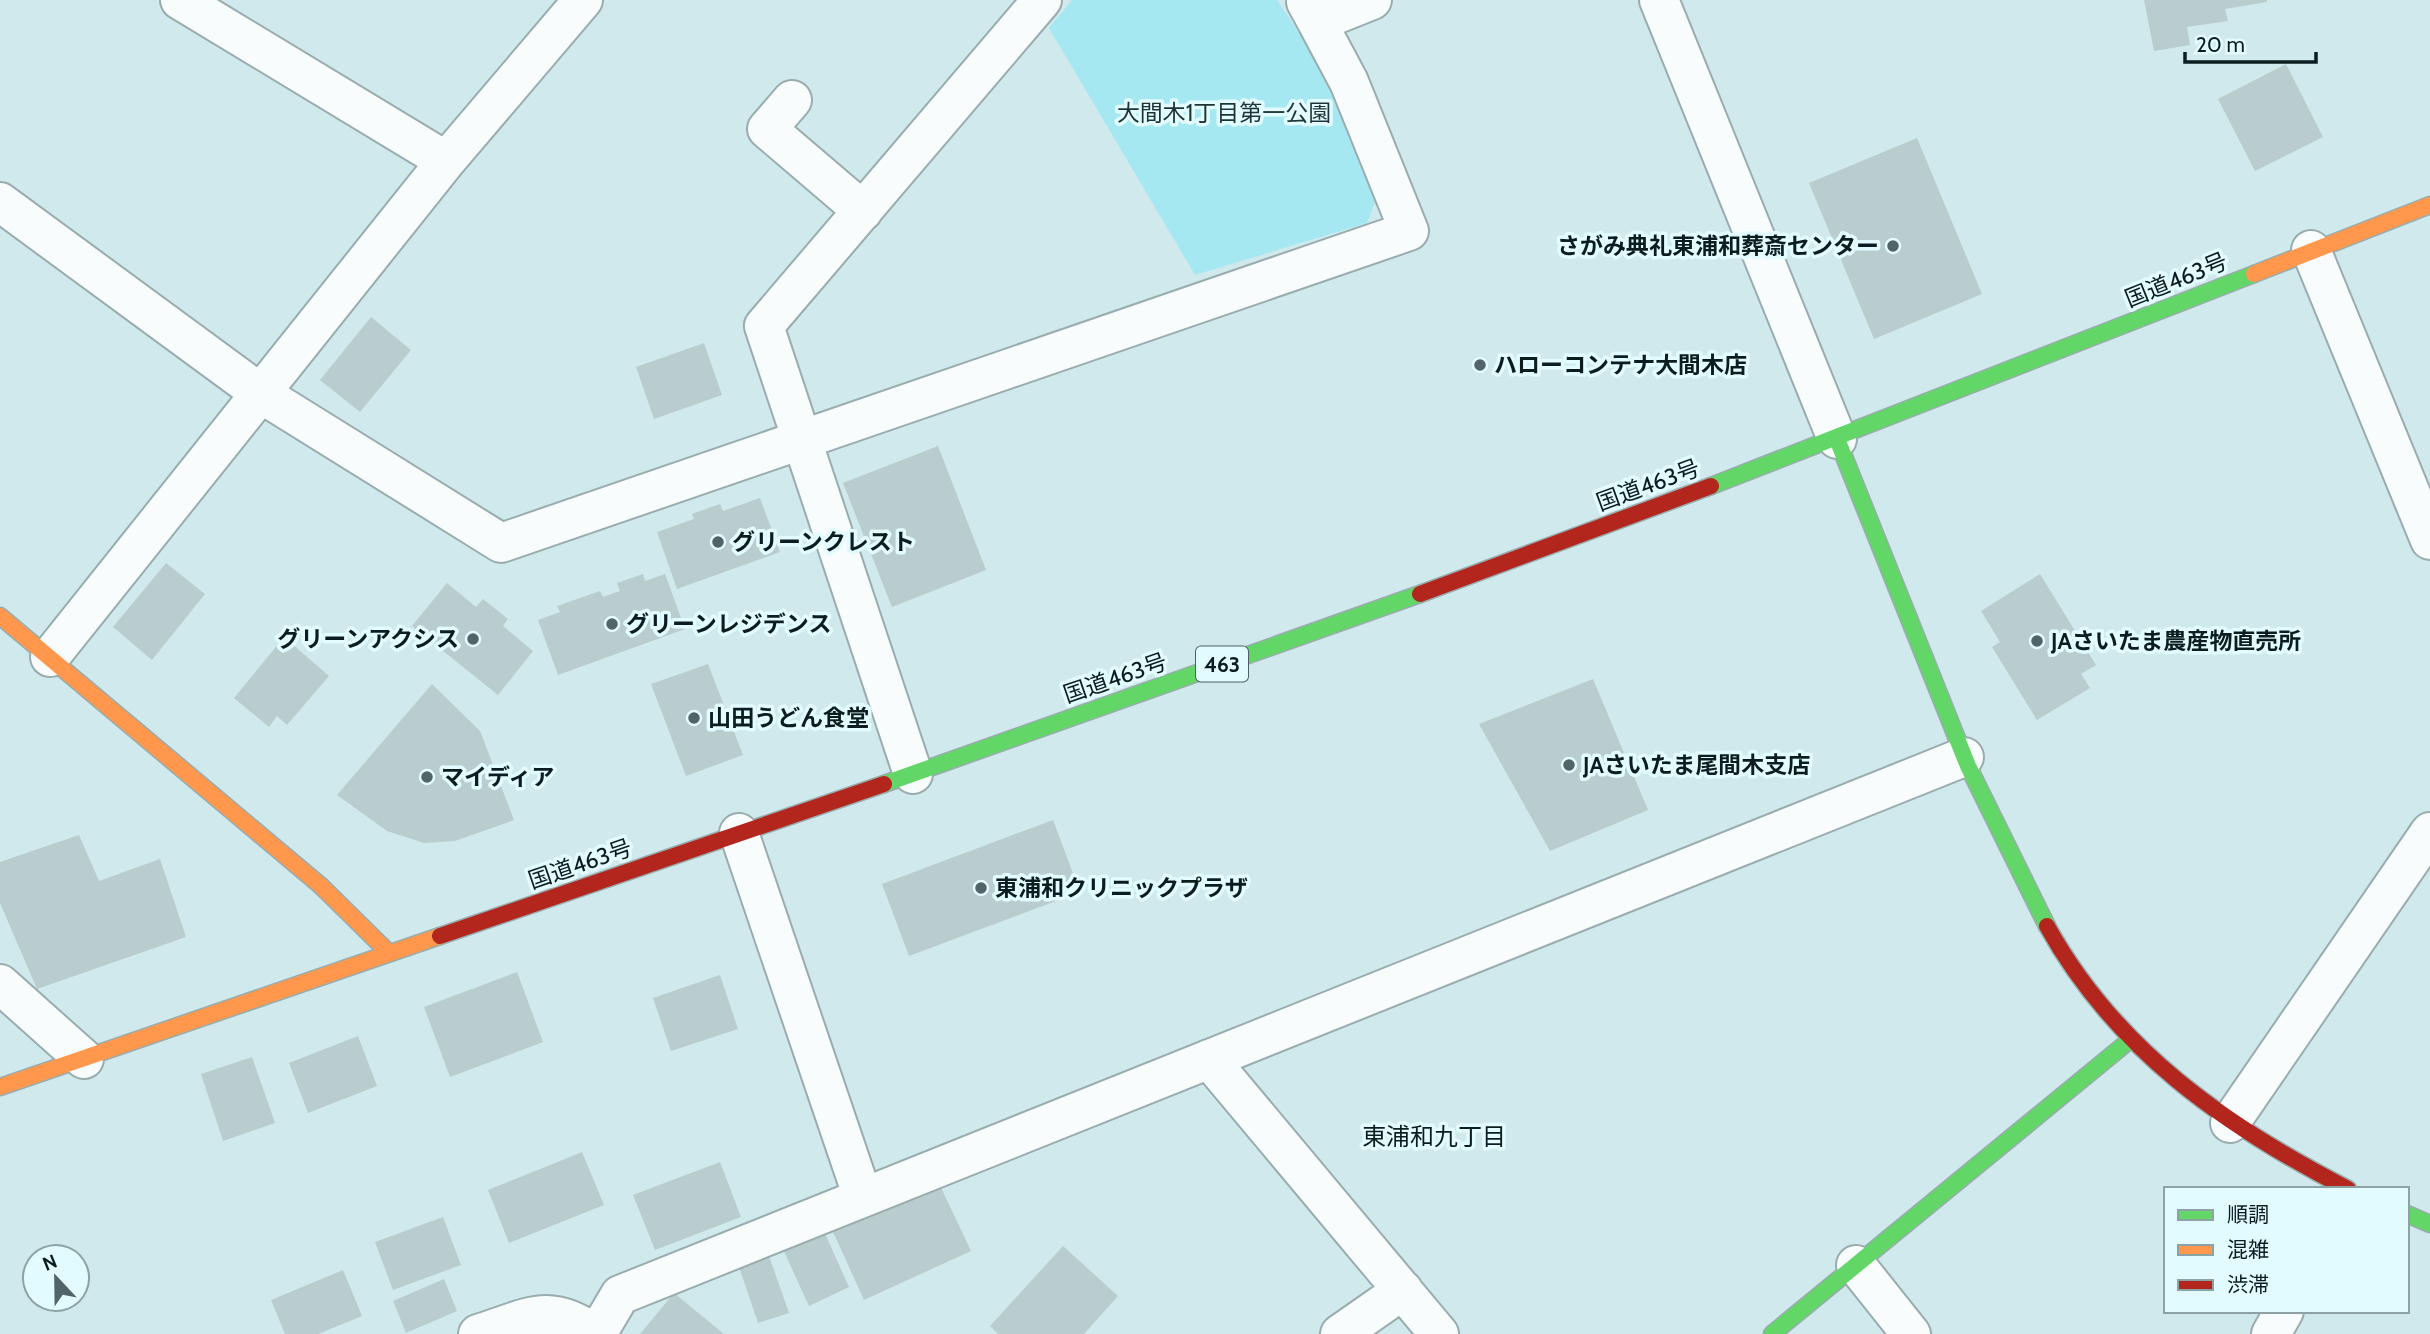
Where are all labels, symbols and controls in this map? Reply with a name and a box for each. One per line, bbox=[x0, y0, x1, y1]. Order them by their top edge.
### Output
scale bar bbox=[2185, 21, 2316, 65]
text: 20 m bbox=[2196, 32, 2245, 57]
park label: 大間木1丁目第一公園 bbox=[1117, 99, 1331, 127]
place label: さがみ典礼東浦和葬斎センター bbox=[1557, 232, 1879, 260]
marker: さがみ典礼東浦和葬斎センター bbox=[1885, 238, 1901, 254]
street label: 国道463号 bbox=[2121, 247, 2231, 313]
place label: ハローコンテナ大間木店 bbox=[1494, 351, 1747, 379]
marker: ハローコンテナ大間木店 bbox=[1472, 357, 1488, 373]
street label: 国道463号 bbox=[1593, 453, 1703, 517]
place label: グリーンクレスト bbox=[732, 528, 915, 556]
marker: グリーンクレスト bbox=[710, 534, 726, 550]
place label: グリーンレジデンス bbox=[626, 610, 831, 638]
marker: グリーンレジデンス bbox=[604, 616, 620, 632]
place label: グリーンアクシス bbox=[277, 625, 459, 653]
place label: JAさいたま農産物直売所 bbox=[2050, 627, 2301, 655]
marker: グリーンアクシス bbox=[465, 631, 481, 647]
marker: JAさいたま農産物直売所 bbox=[2029, 633, 2045, 649]
road number: 463 bbox=[1196, 646, 1248, 682]
street label: 国道463号 bbox=[1059, 647, 1171, 709]
place label: 山田うどん食堂 bbox=[708, 704, 869, 732]
marker: 山田うどん食堂 bbox=[686, 710, 702, 726]
place label: JAさいたま尾間木支店 bbox=[1582, 751, 1810, 779]
marker: JAさいたま尾間木支店 bbox=[1561, 757, 1577, 773]
place label: マイディア bbox=[441, 763, 554, 791]
marker: マイディア bbox=[419, 769, 435, 785]
street label: 国道463号 bbox=[524, 833, 636, 895]
place label: 東浦和クリニックプラザ bbox=[995, 874, 1248, 902]
marker: 東浦和クリニックプラザ bbox=[973, 880, 989, 896]
district label: 東浦和九丁目 bbox=[1362, 1122, 1506, 1151]
legend bbox=[2164, 1187, 2409, 1313]
text: 順調 bbox=[2227, 1202, 2269, 1227]
text: 混雑 bbox=[2227, 1237, 2269, 1262]
north arrow bbox=[21, 1243, 91, 1313]
text: N bbox=[39, 1250, 60, 1276]
text: 渋滞 bbox=[2227, 1272, 2269, 1297]

